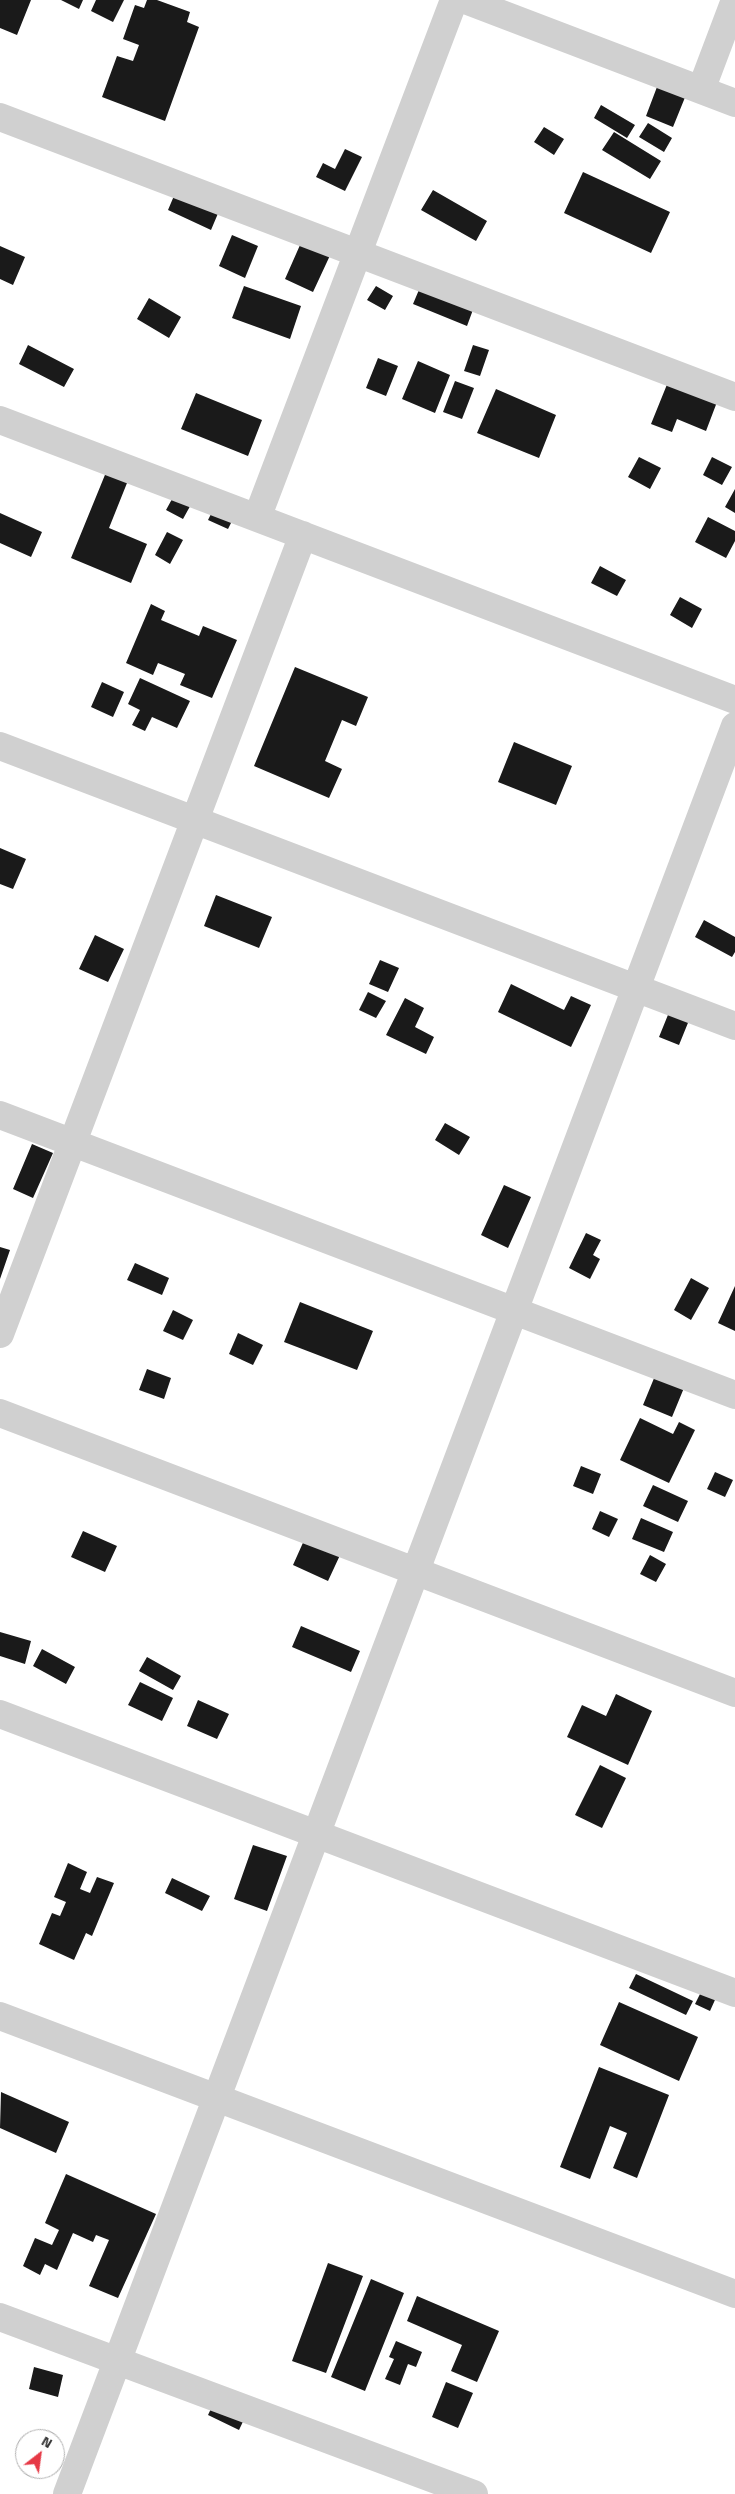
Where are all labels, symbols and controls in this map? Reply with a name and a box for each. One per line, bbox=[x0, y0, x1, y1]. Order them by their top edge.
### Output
north arrow bbox=[15, 2429, 65, 2479]
text: N bbox=[38, 2430, 57, 2453]

